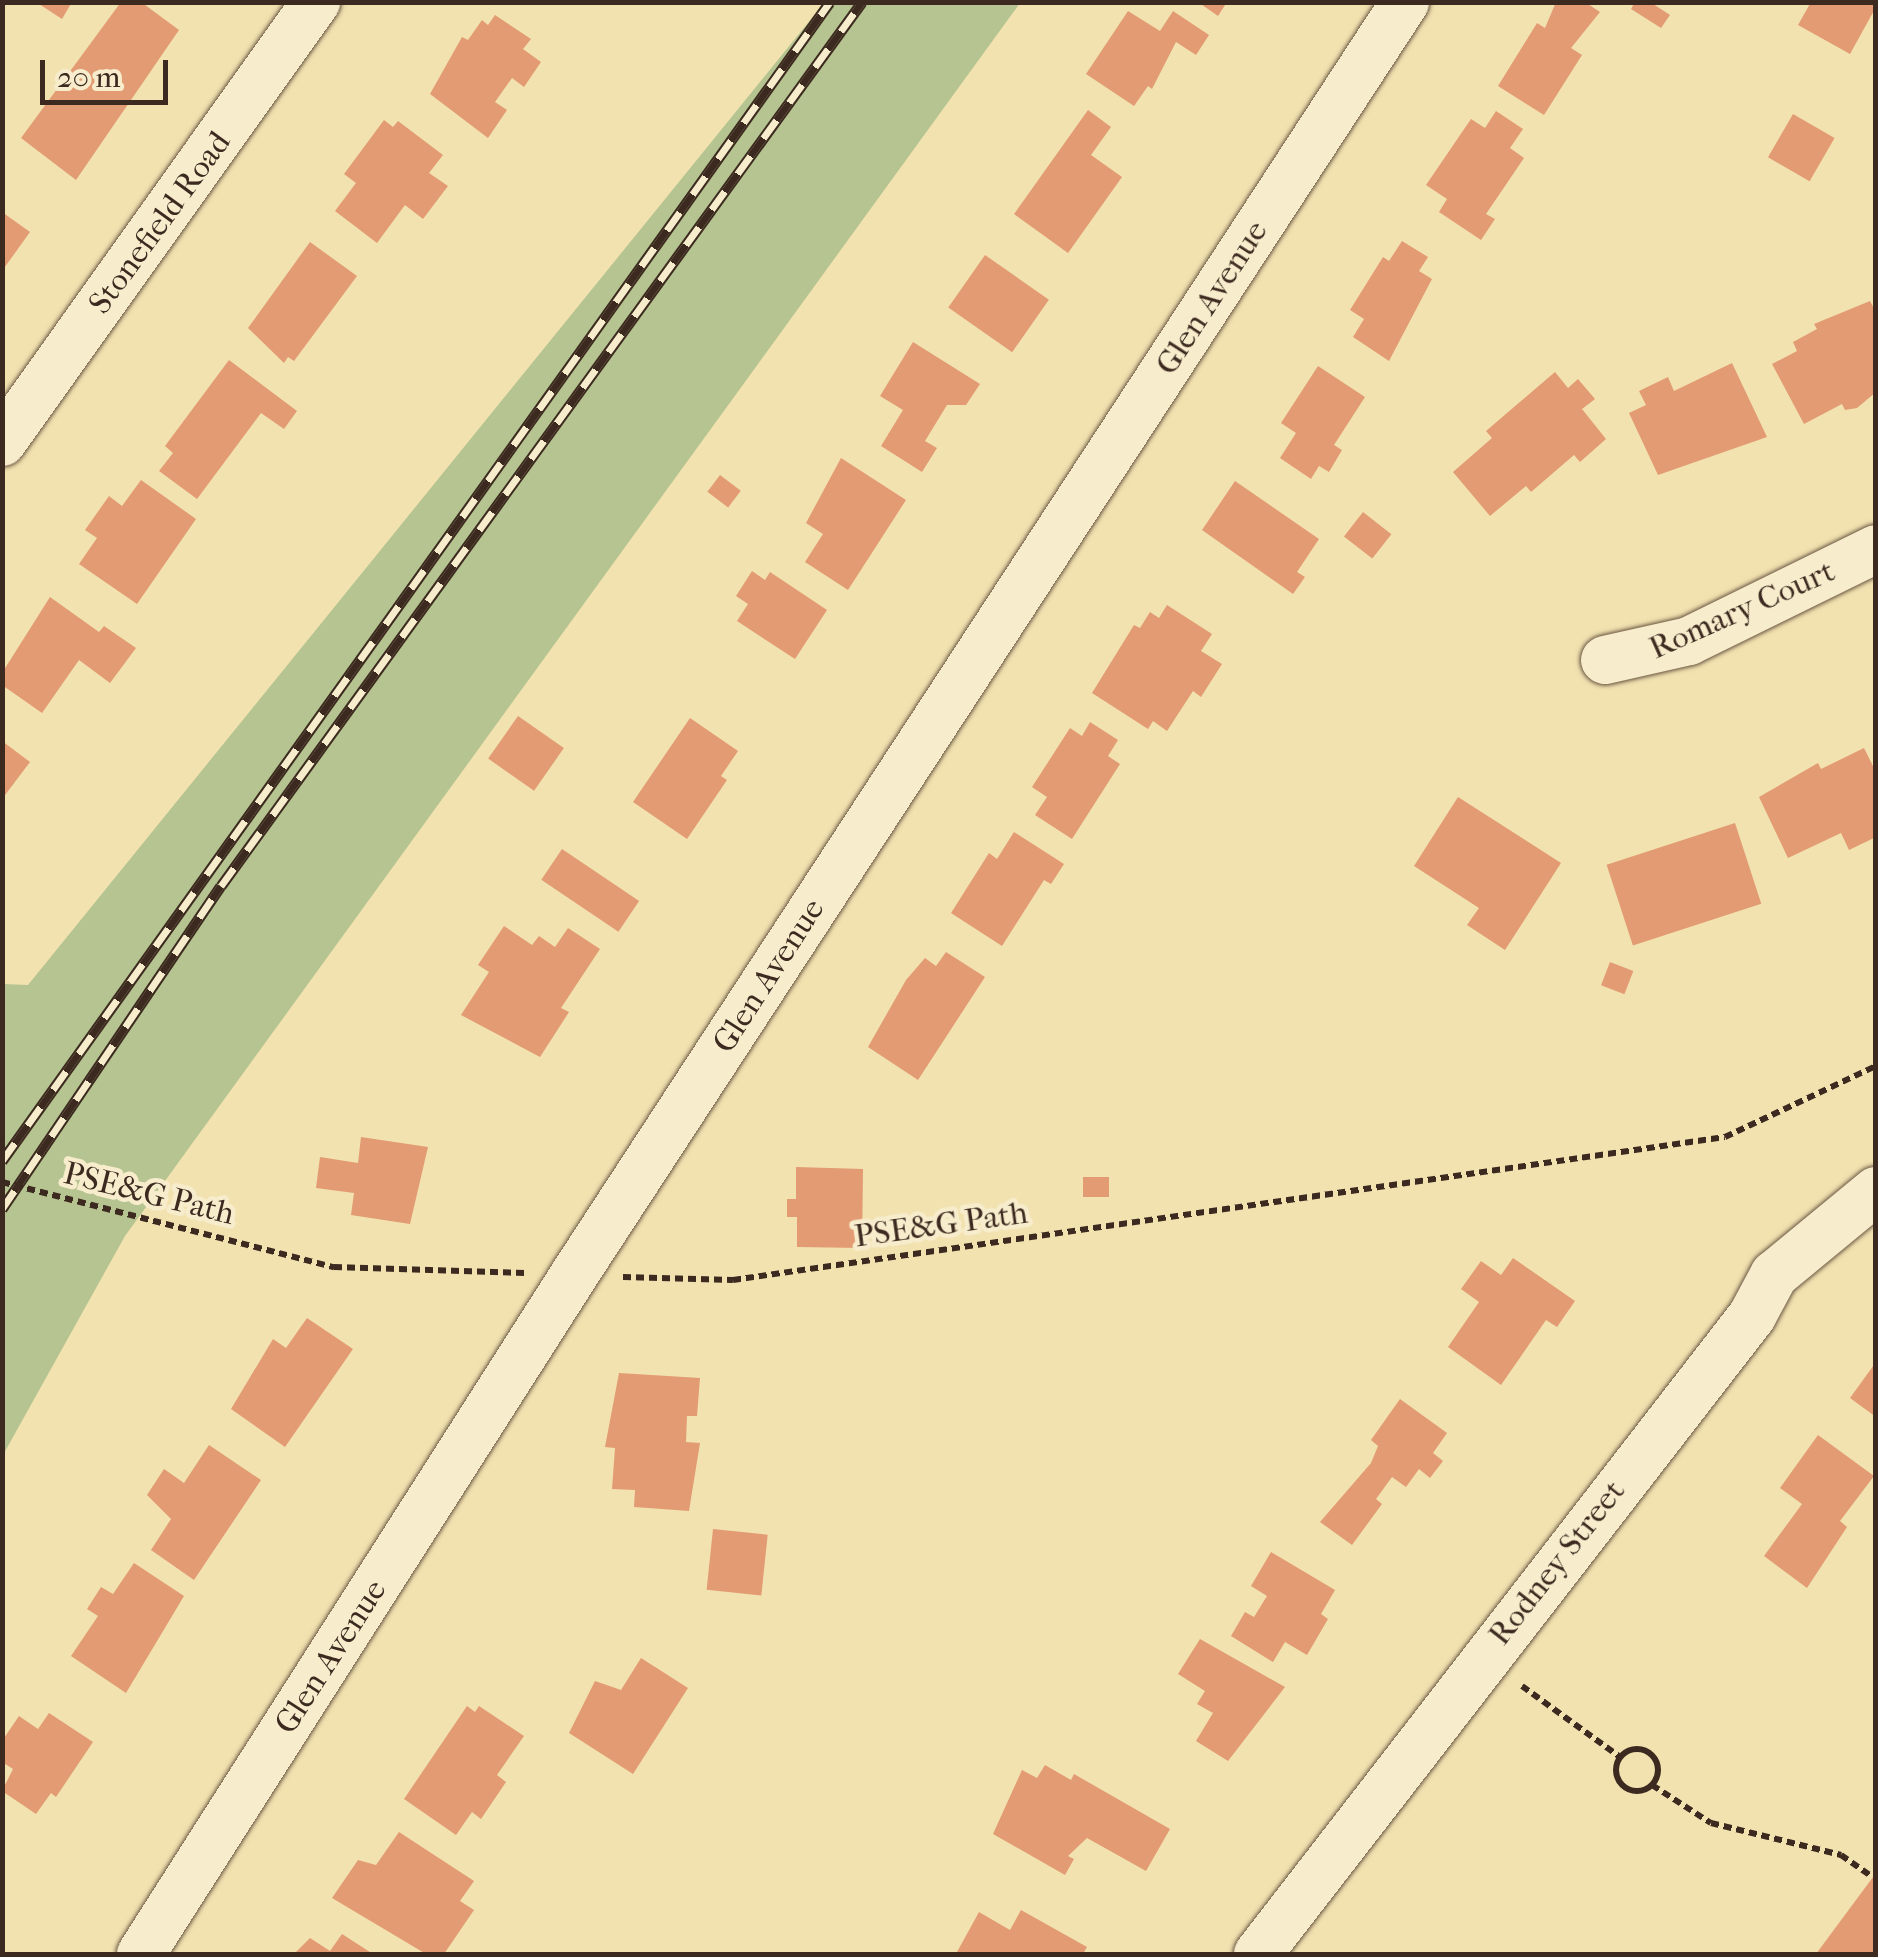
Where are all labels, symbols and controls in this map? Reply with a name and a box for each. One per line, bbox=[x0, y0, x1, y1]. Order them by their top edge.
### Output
scale bar bbox=[45, 40, 172, 102]
text: 20 m bbox=[57, 60, 120, 95]
street label: Stonefield Road bbox=[81, 124, 239, 322]
street label: Glen Avenue bbox=[1148, 214, 1276, 382]
street label: Romary Court bbox=[1643, 552, 1841, 668]
street label: Glen Avenue bbox=[705, 892, 833, 1060]
street label: PSE&G Path bbox=[60, 1154, 238, 1234]
street label: PSE&G Path bbox=[852, 1194, 1030, 1256]
street label: Rodney Street bbox=[1481, 1473, 1633, 1653]
street label: Glen Avenue bbox=[267, 1573, 395, 1741]

